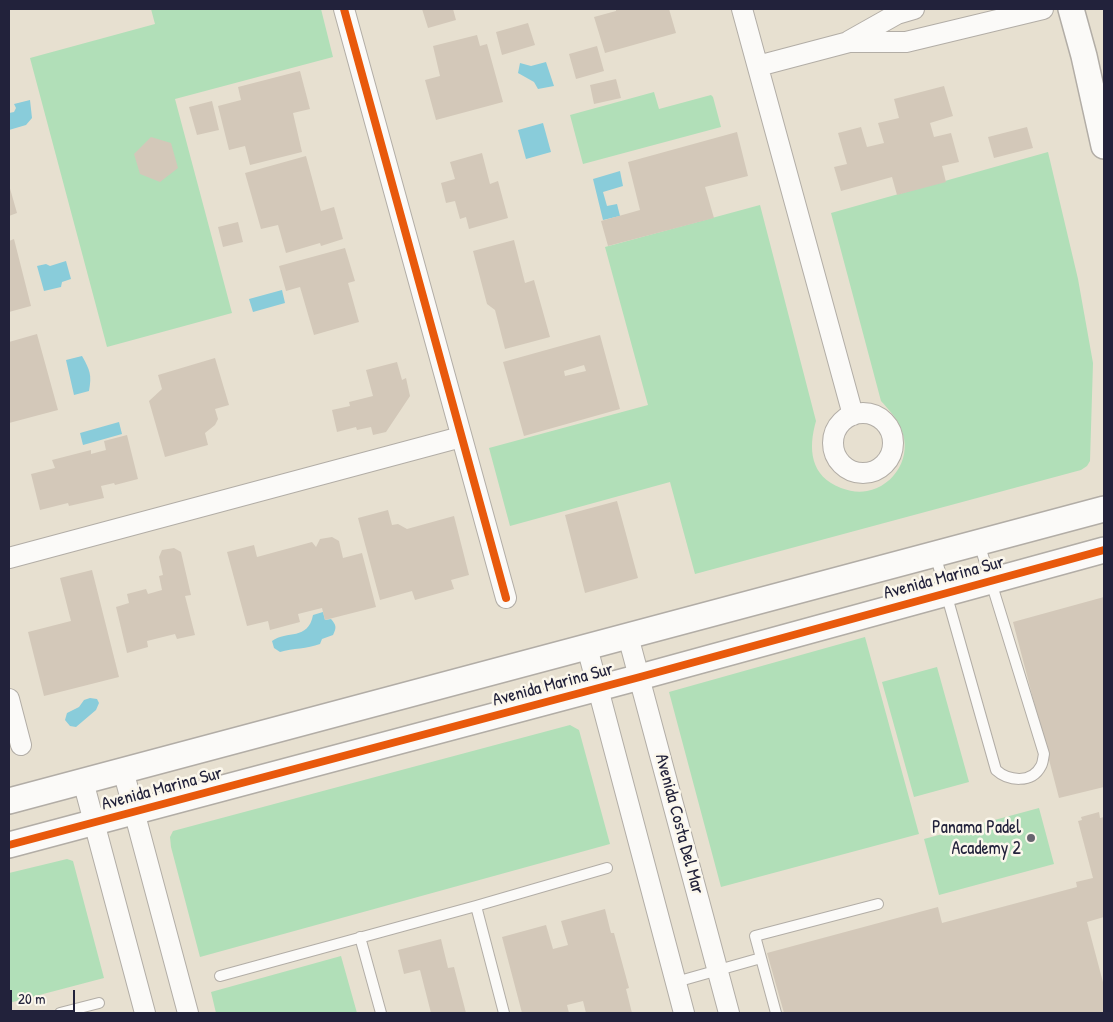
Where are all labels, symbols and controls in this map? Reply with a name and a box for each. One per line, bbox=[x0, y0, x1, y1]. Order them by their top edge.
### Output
street label: Avenida Marina Sur bbox=[881, 552, 1007, 604]
street label: Avenida Marina Sur bbox=[490, 659, 616, 711]
street label: Avenida Costa Del Mar bbox=[650, 752, 708, 896]
street label: Avenida Marina Sur bbox=[99, 763, 225, 815]
place label: Panama Padel Academy 2 bbox=[932, 817, 1021, 860]
marker: Panama Padel Academy 2 bbox=[1025, 832, 1037, 844]
scale bar bbox=[12, 980, 78, 1012]
text: 20 m bbox=[18, 988, 45, 1009]

